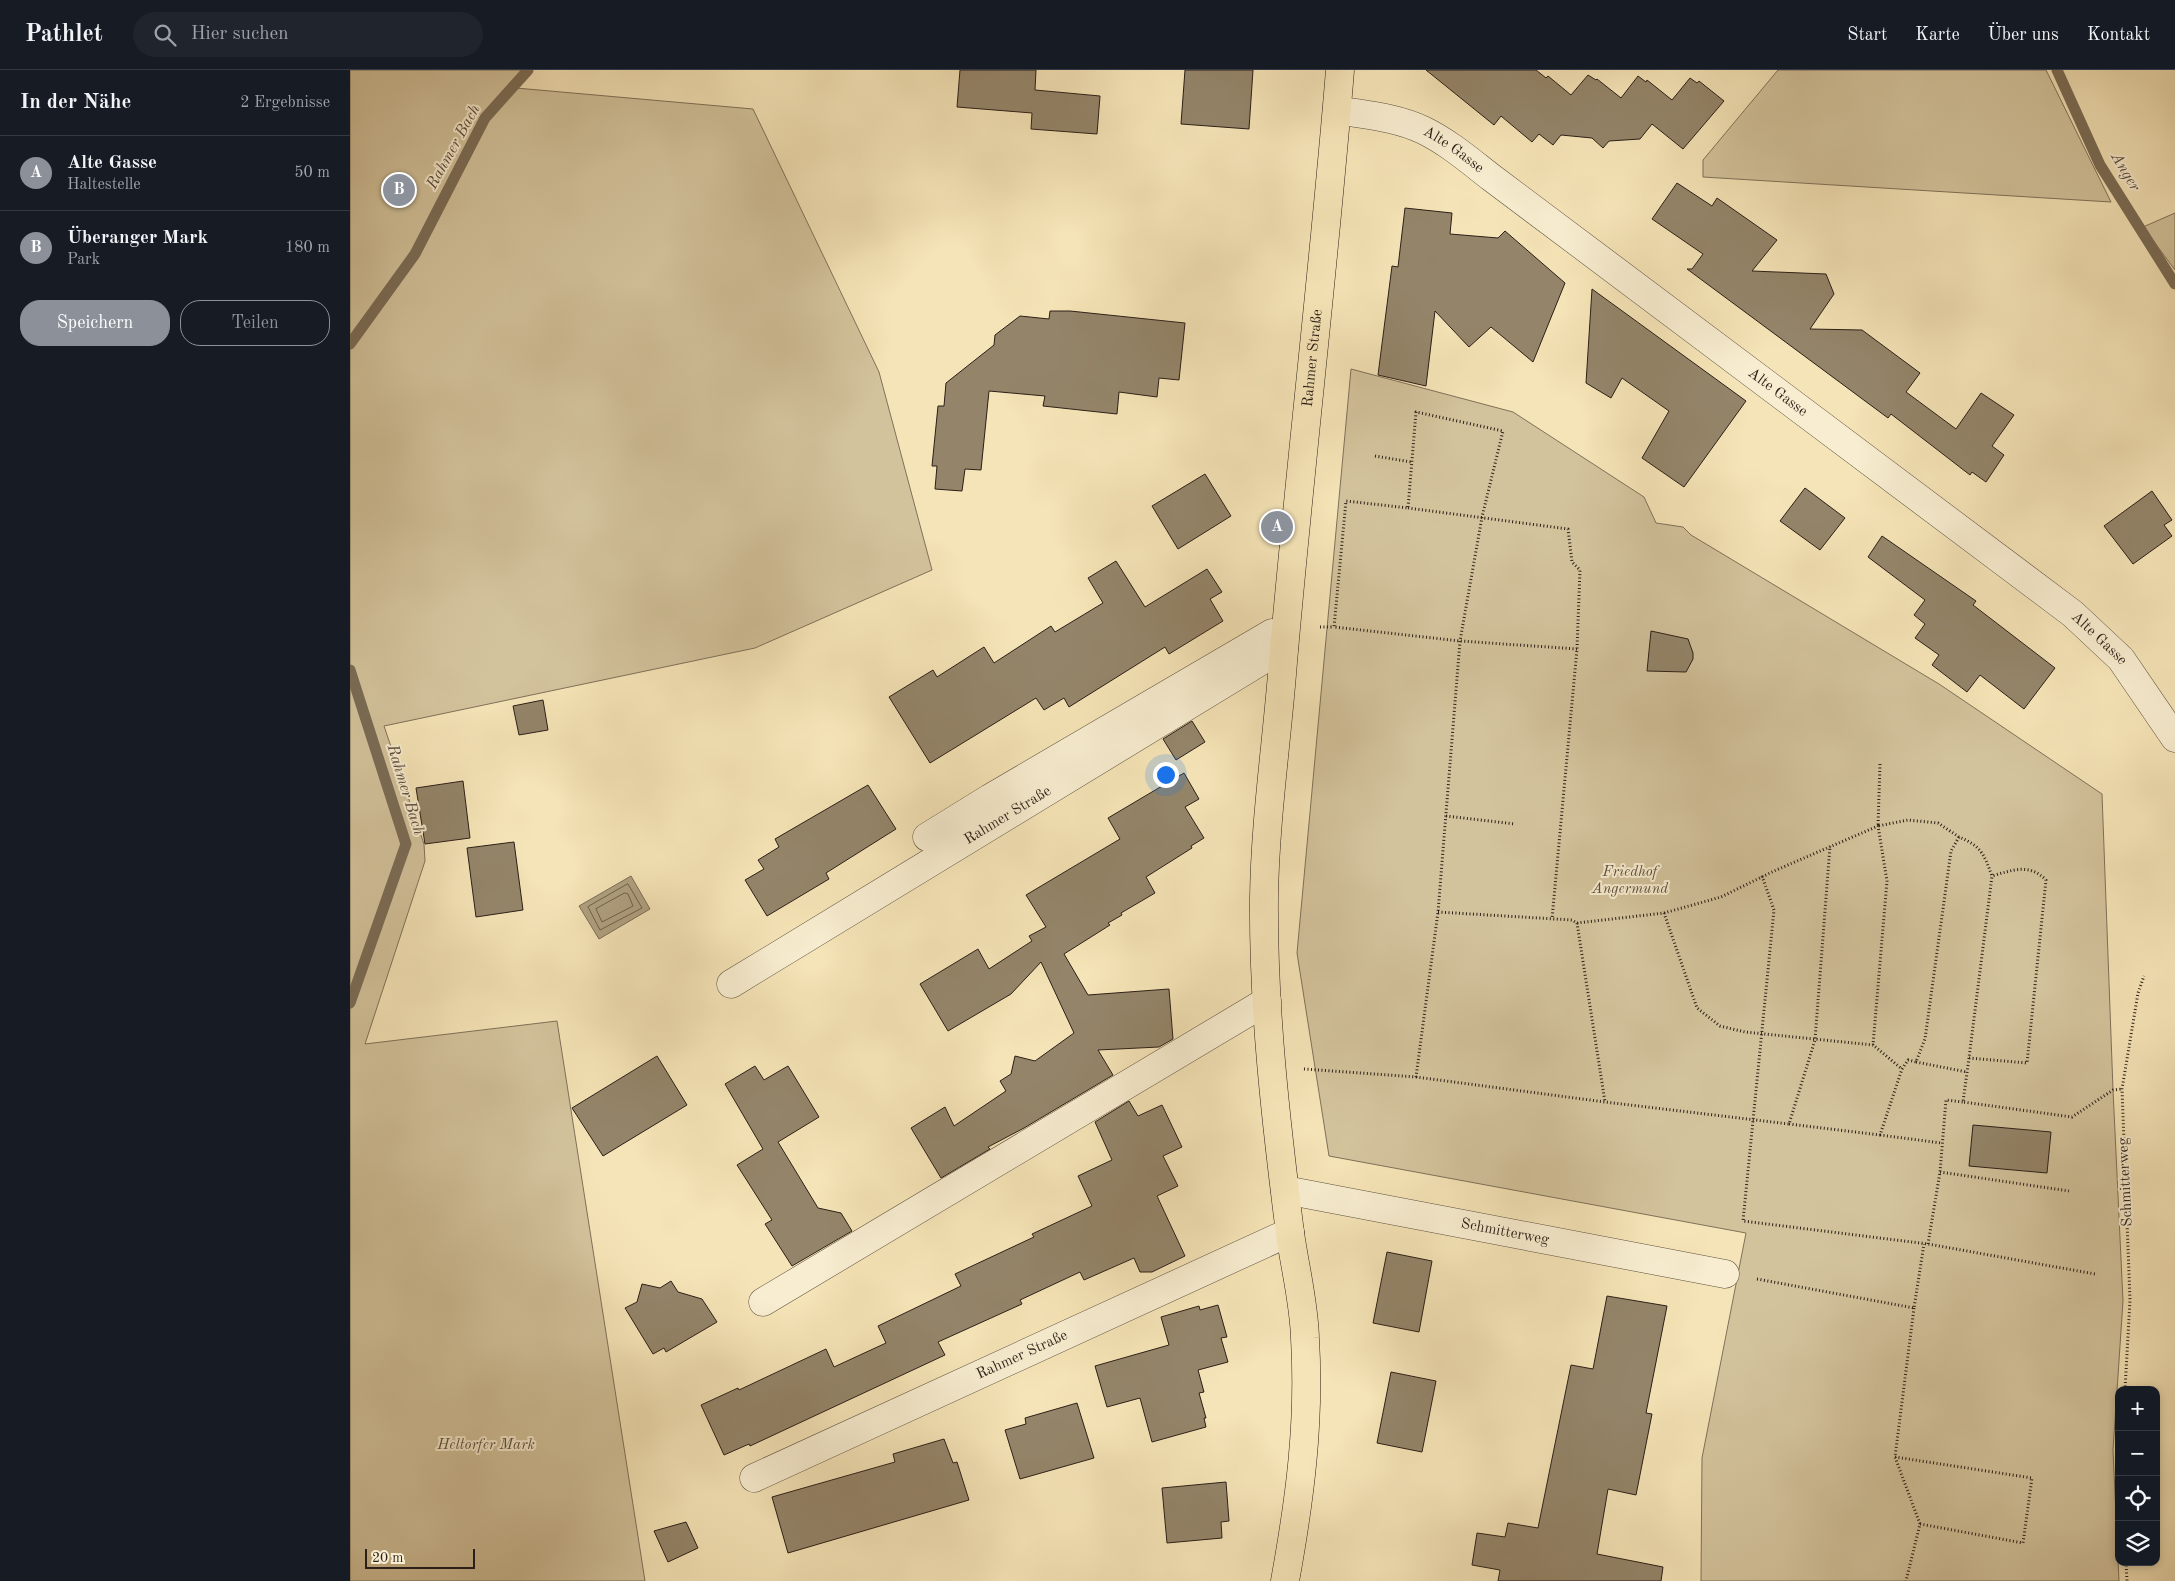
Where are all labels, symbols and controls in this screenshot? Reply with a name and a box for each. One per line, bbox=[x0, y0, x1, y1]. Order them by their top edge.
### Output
search box bbox=[133, 12, 483, 57]
icon: search bbox=[151, 21, 179, 49]
text: Pathlet bbox=[25, 23, 103, 47]
text: Hier suchen bbox=[191, 25, 289, 44]
text: Start bbox=[1847, 26, 1887, 44]
text: Karte bbox=[1915, 26, 1960, 44]
text: Über uns bbox=[1988, 26, 2059, 44]
text: Kontakt bbox=[2087, 26, 2150, 44]
text: In der Nähe bbox=[20, 92, 131, 113]
text: 2 Ergebnisse bbox=[240, 95, 330, 111]
water label: Rahmer Bach bbox=[424, 102, 484, 193]
street label: Alte Gasse bbox=[1421, 124, 1487, 176]
water label: Anger bbox=[2107, 149, 2143, 195]
text: Alte Gasse bbox=[67, 154, 157, 173]
text: A bbox=[30, 165, 42, 181]
text: 50 m bbox=[294, 165, 330, 181]
pin: B bbox=[383, 171, 415, 209]
text: Haltestelle bbox=[67, 177, 141, 193]
text: Überanger Mark bbox=[67, 229, 208, 248]
text: B bbox=[30, 240, 42, 256]
text: 180 m bbox=[285, 240, 330, 256]
text: Park bbox=[67, 252, 100, 268]
button: Speichern bbox=[20, 300, 170, 346]
button: Teilen bbox=[180, 300, 330, 346]
street label: Rahmer Straße bbox=[1300, 308, 1325, 408]
street label: Alte Gasse bbox=[1745, 365, 1810, 419]
pin: A bbox=[1261, 508, 1293, 546]
street label: Alte Gasse bbox=[2068, 609, 2130, 667]
water label: Rahmer Bach bbox=[383, 742, 426, 837]
your location bbox=[1153, 762, 1179, 788]
street label: Rahmer Straße bbox=[962, 783, 1054, 847]
park label: Friedhof Angermund bbox=[1591, 865, 1669, 897]
street label: Schmitterweg bbox=[2116, 1137, 2136, 1227]
street label: Schmitterweg bbox=[1460, 1216, 1550, 1248]
street label: Rahmer Straße bbox=[974, 1328, 1070, 1382]
map controls bbox=[2115, 1386, 2160, 1566]
button: + bbox=[2115, 1386, 2160, 1431]
button: − bbox=[2115, 1431, 2160, 1476]
park label: Heltorfer Mark bbox=[436, 1438, 535, 1453]
button: locate bbox=[2115, 1476, 2160, 1521]
button: layers bbox=[2115, 1521, 2160, 1566]
scale bar bbox=[365, 1546, 475, 1569]
text: 20 m bbox=[372, 1551, 403, 1565]

